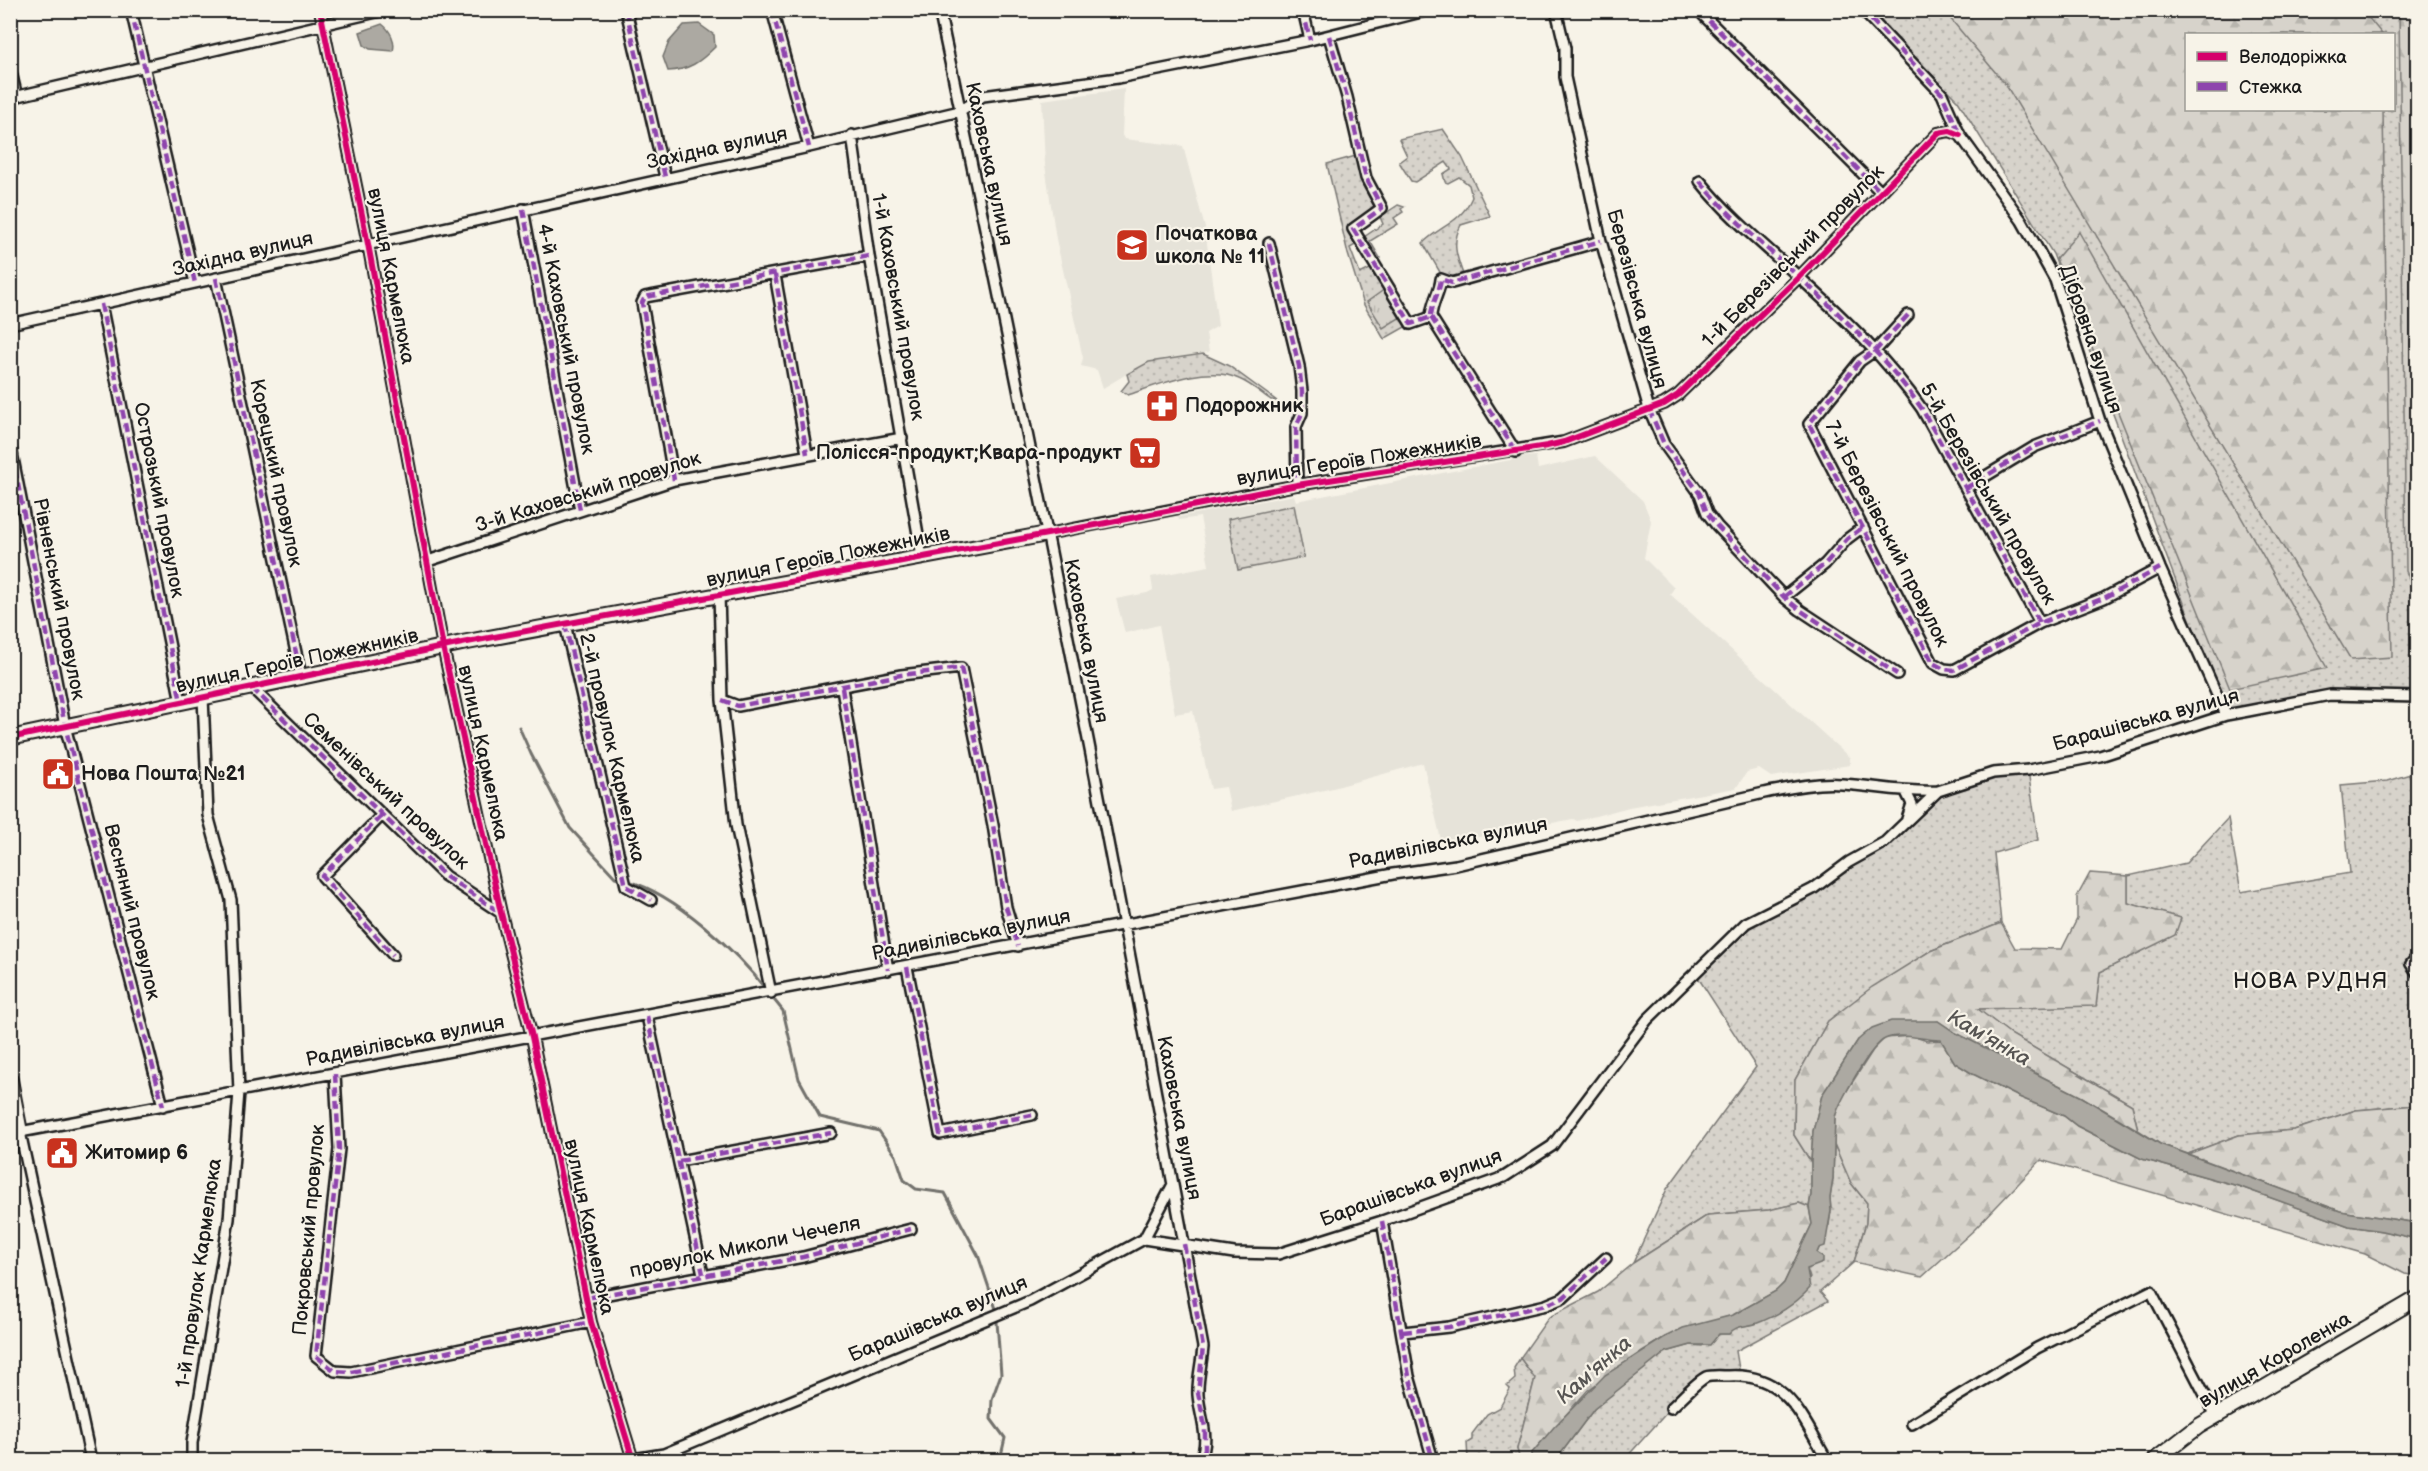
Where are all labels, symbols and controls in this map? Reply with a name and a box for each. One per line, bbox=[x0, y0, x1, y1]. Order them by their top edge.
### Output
legend bbox=[2185, 33, 2395, 111]
text: Велодоріжка bbox=[2239, 47, 2347, 68]
text: Стежка bbox=[2239, 77, 2302, 98]
street label: Каховська вулиця bbox=[960, 80, 1018, 248]
street label: Західна вулиця bbox=[644, 121, 790, 175]
street label: 1-й Березівський провулок bbox=[1697, 160, 1889, 352]
street label: вулиця Кармелюка bbox=[362, 186, 420, 366]
street label: 1-й Каховський провулок bbox=[866, 192, 930, 423]
street label: Березівська вулиця bbox=[1602, 207, 1672, 391]
street label: 4-й Каховський провулок bbox=[532, 222, 600, 457]
place label: Початкова школа № 11 bbox=[1155, 222, 1265, 269]
street label: Західна вулиця bbox=[170, 226, 316, 282]
school or university icon: Початкова школа № 11 bbox=[1114, 227, 1150, 263]
street label: Дібровна вулиця bbox=[2054, 261, 2128, 417]
street label: Корецький провулок bbox=[244, 377, 308, 569]
street label: 5-й Березівський провулок bbox=[1915, 379, 2062, 609]
pharmacy icon: Подорожник bbox=[1144, 388, 1180, 424]
place label: Подорожник bbox=[1185, 394, 1303, 418]
street label: Острозький провулок bbox=[128, 400, 190, 600]
street label: 7-й Березівський провулок bbox=[1820, 417, 1955, 651]
street label: вулиця Героїв Пожежників bbox=[1235, 429, 1484, 491]
supermarket icon: Полісся-продукт;Квара-продукт bbox=[1127, 435, 1163, 471]
place label: Полісся-продукт;Квара-продукт bbox=[816, 441, 1122, 465]
street label: 3-й Каховський провулок bbox=[472, 446, 704, 538]
street label: Рівненський провулок bbox=[28, 496, 90, 703]
street label: вулиця Героїв Пожежників bbox=[704, 521, 952, 592]
street label: Каховська вулиця bbox=[1058, 557, 1114, 725]
street label: вулиця Героїв Пожежників bbox=[173, 623, 421, 698]
street label: 2-й провулок Кармелюка bbox=[574, 631, 650, 866]
street label: вулиця Кармелюка bbox=[453, 663, 513, 843]
street label: Барашівська вулиця bbox=[2050, 684, 2242, 756]
street label: Семенівський провулок bbox=[298, 707, 475, 875]
public building icon: Нова Пошта №21 bbox=[40, 756, 76, 792]
place label: Нова Пошта №21 bbox=[81, 762, 246, 786]
street label: Радивілівська вулиця bbox=[1346, 812, 1550, 874]
street label: Весняний провулок bbox=[98, 821, 166, 1003]
street label: Радивілівська вулиця bbox=[869, 904, 1073, 966]
district label: НОВА РУДНЯ bbox=[2233, 968, 2389, 995]
water label: Кам'янка bbox=[1943, 1004, 2035, 1072]
street label: Радивілівська вулиця bbox=[303, 1010, 507, 1072]
street label: Каховська вулиця bbox=[1151, 1034, 1207, 1202]
street label: Покровський провулок bbox=[288, 1123, 330, 1337]
public building icon: Житомир 6 bbox=[44, 1135, 80, 1171]
street label: вулиця Кармелюка bbox=[559, 1137, 619, 1317]
place label: Житомир 6 bbox=[85, 1141, 188, 1165]
street label: Барашівська вулиця bbox=[1317, 1144, 1505, 1232]
street label: 1-й провулок Кармелюка bbox=[171, 1157, 227, 1389]
street label: провулок Миколи Чечеля bbox=[627, 1211, 863, 1283]
street label: Барашівська вулиця bbox=[845, 1270, 1031, 1368]
street label: вулиця Короленка bbox=[2195, 1307, 2355, 1413]
water label: Кам'янка bbox=[1551, 1331, 1637, 1409]

